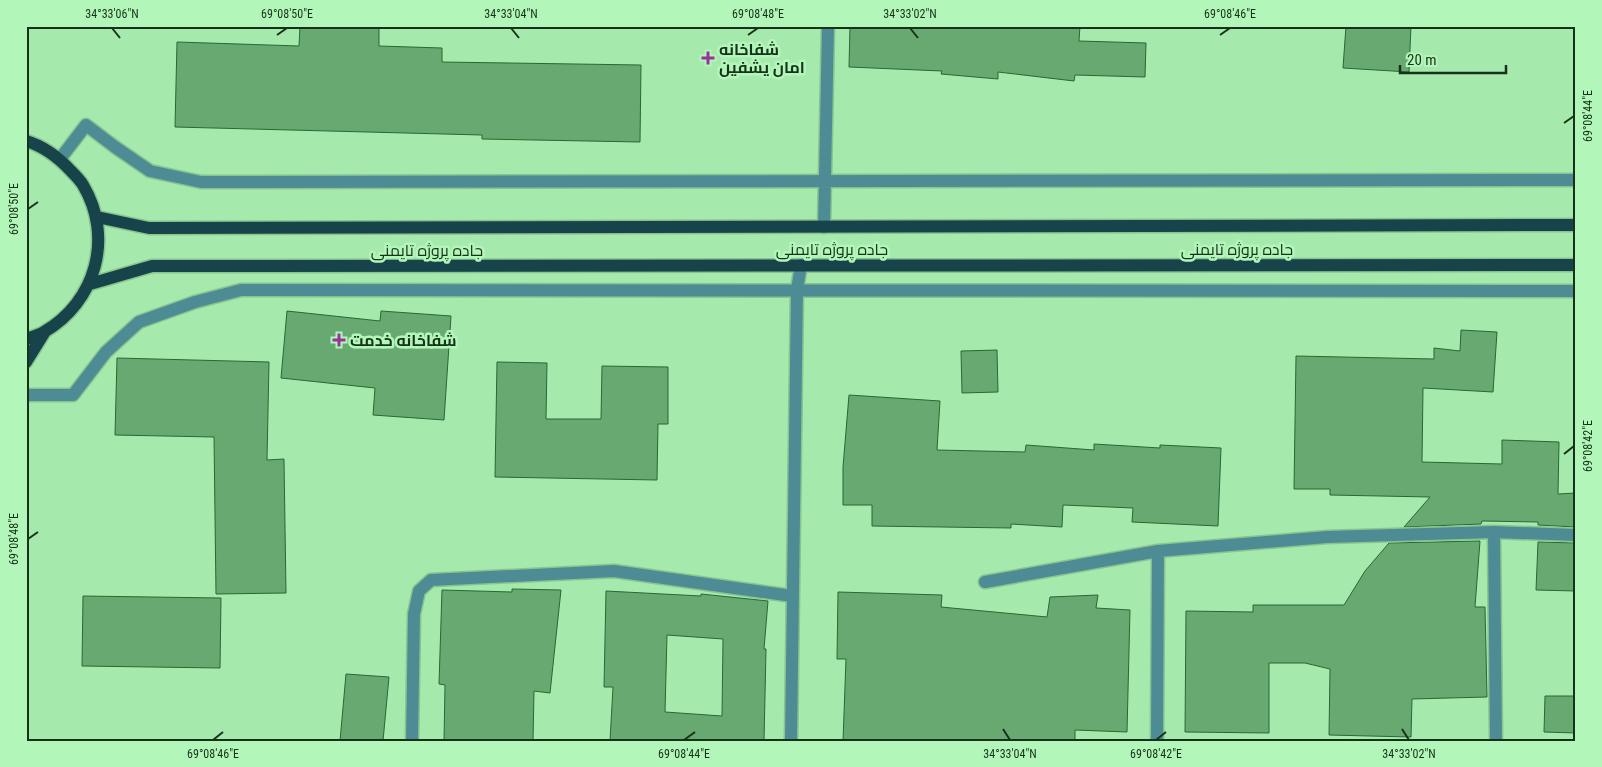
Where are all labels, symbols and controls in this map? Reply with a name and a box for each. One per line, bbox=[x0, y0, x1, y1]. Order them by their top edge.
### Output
text: 34°33'06"N bbox=[85, 7, 139, 21]
text: 69°08'50"E bbox=[261, 7, 313, 21]
text: 34°33'04"N bbox=[484, 7, 538, 21]
text: 69°08'48"E bbox=[732, 7, 784, 21]
text: 34°33'02"N bbox=[883, 7, 937, 21]
text: 69°08'46"E bbox=[1204, 7, 1256, 21]
place label: شفاخانه امان یشفین bbox=[719, 40, 805, 77]
scale bar bbox=[1400, 42, 1506, 74]
marker: شفاخانه امان یشفین bbox=[701, 51, 715, 65]
text: 20 m bbox=[1407, 51, 1437, 69]
text: 69°08'44"E bbox=[1581, 90, 1595, 142]
text: 69°08'50"E bbox=[7, 183, 21, 235]
street label: جاده پروژه تایمنی bbox=[776, 240, 888, 261]
street label: جاده پروژه تایمنی bbox=[1181, 240, 1293, 261]
street label: جاده پروژه تایمنی bbox=[371, 241, 483, 262]
place label: شفاخانه خدمت bbox=[350, 331, 457, 350]
marker: شفاخانه خدمت bbox=[332, 333, 346, 347]
text: 69°08'42"E bbox=[1581, 420, 1595, 472]
text: 69°08'48"E bbox=[7, 513, 21, 565]
text: 69°08'46"E bbox=[187, 747, 239, 761]
text: 69°08'44"E bbox=[658, 747, 710, 761]
text: 34°33'04"N bbox=[983, 747, 1037, 761]
text: 69°08'42"E bbox=[1130, 747, 1182, 761]
text: 34°33'02"N bbox=[1382, 747, 1436, 761]

